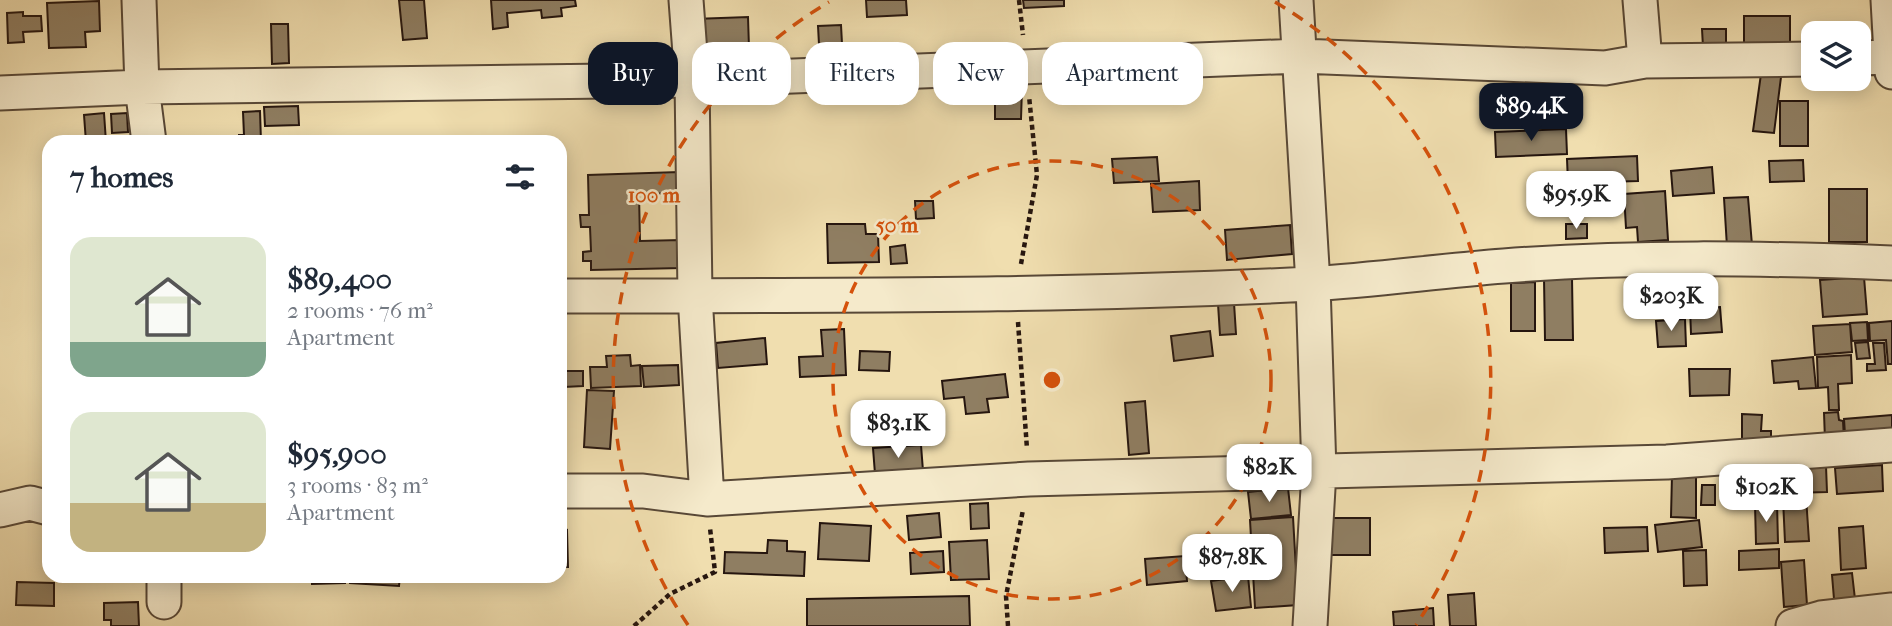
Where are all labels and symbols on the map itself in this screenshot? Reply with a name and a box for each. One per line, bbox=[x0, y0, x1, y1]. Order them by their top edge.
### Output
pin: $89.4K bbox=[1474, 83, 1588, 143]
pin: $95.9K bbox=[1519, 172, 1633, 231]
text: 100 m bbox=[628, 183, 681, 207]
text: 50 m bbox=[876, 213, 919, 237]
pin: $203K bbox=[1622, 274, 1720, 333]
centre of rings bbox=[1040, 368, 1064, 392]
pin: $83.1K bbox=[841, 400, 955, 460]
pin: $82K bbox=[1228, 444, 1310, 504]
pin: $102K bbox=[1717, 464, 1815, 524]
pin: $87.8K bbox=[1175, 534, 1289, 594]

